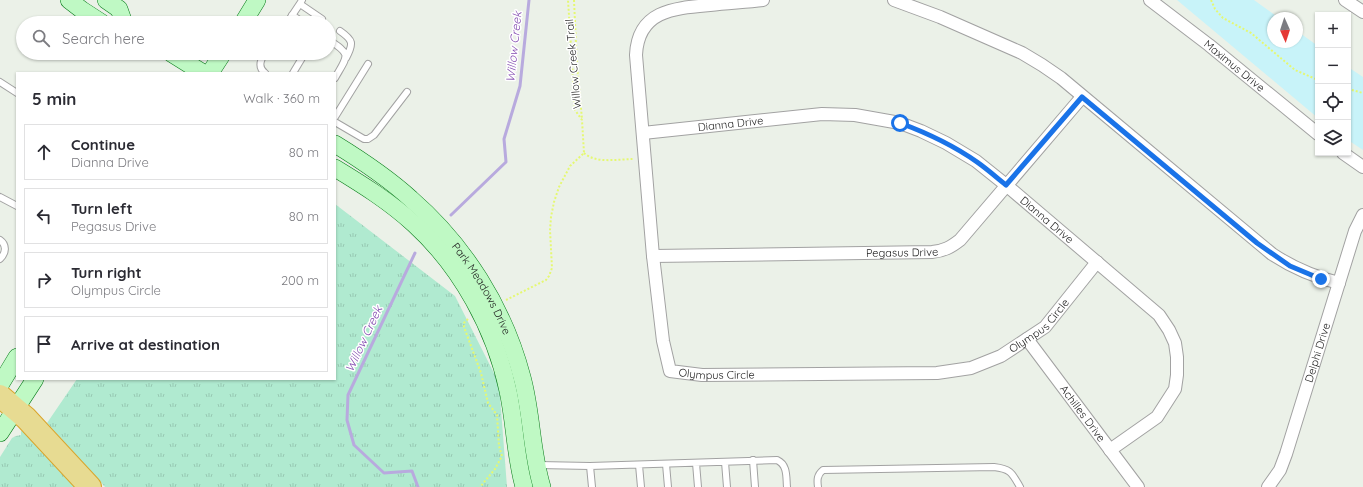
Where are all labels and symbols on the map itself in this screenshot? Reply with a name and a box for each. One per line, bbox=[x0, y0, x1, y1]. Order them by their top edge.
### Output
water label: Willow Creek bbox=[502, 9, 525, 83]
north arrow bbox=[1267, 12, 1303, 48]
street label: Willow Creek Trail bbox=[562, 19, 584, 109]
street label: Maximus Drive bbox=[1201, 37, 1268, 95]
street label: Dianna Drive bbox=[697, 113, 764, 134]
route start bbox=[891, 114, 909, 132]
street label: Dianna Drive bbox=[1017, 193, 1077, 246]
street label: Park Meadows Drive bbox=[449, 240, 514, 337]
street label: Pegasus Drive bbox=[866, 244, 939, 260]
route end bbox=[1312, 270, 1330, 288]
street label: Olympus Circle bbox=[1006, 296, 1072, 356]
water label: Willow Creek bbox=[342, 302, 386, 374]
street label: Delphi Drive bbox=[1302, 321, 1333, 384]
street label: Olympus Circle bbox=[678, 365, 755, 382]
street label: Achilles Drive bbox=[1057, 382, 1109, 445]

